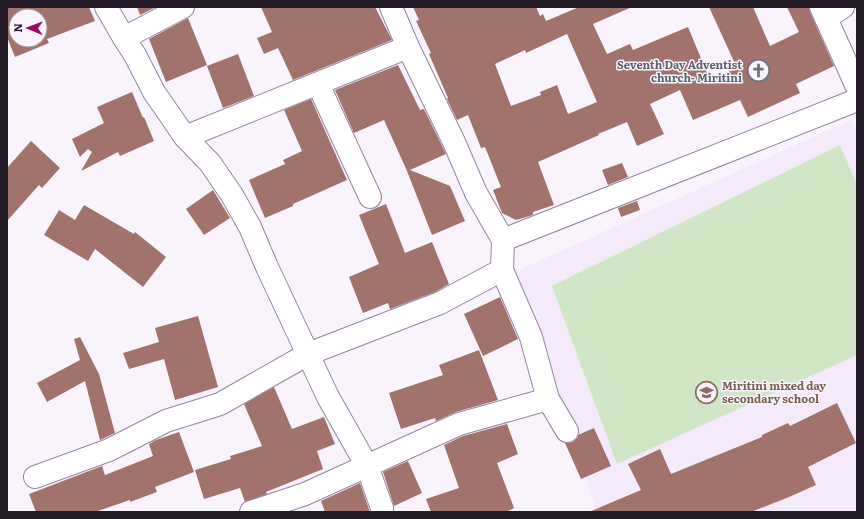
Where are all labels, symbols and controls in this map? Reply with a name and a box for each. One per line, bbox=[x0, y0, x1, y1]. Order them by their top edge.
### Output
north arrow bbox=[8, 8, 48, 48]
text: N bbox=[9, 23, 25, 33]
place label: Seventh Day Adventist church- Miritini bbox=[617, 56, 742, 85]
church icon: Seventh Day Adventist church- Miritini bbox=[745, 58, 771, 84]
place label: Miritini mixed day secondary school bbox=[722, 377, 826, 406]
school or university icon: Miritini mixed day secondary school bbox=[694, 379, 720, 405]

